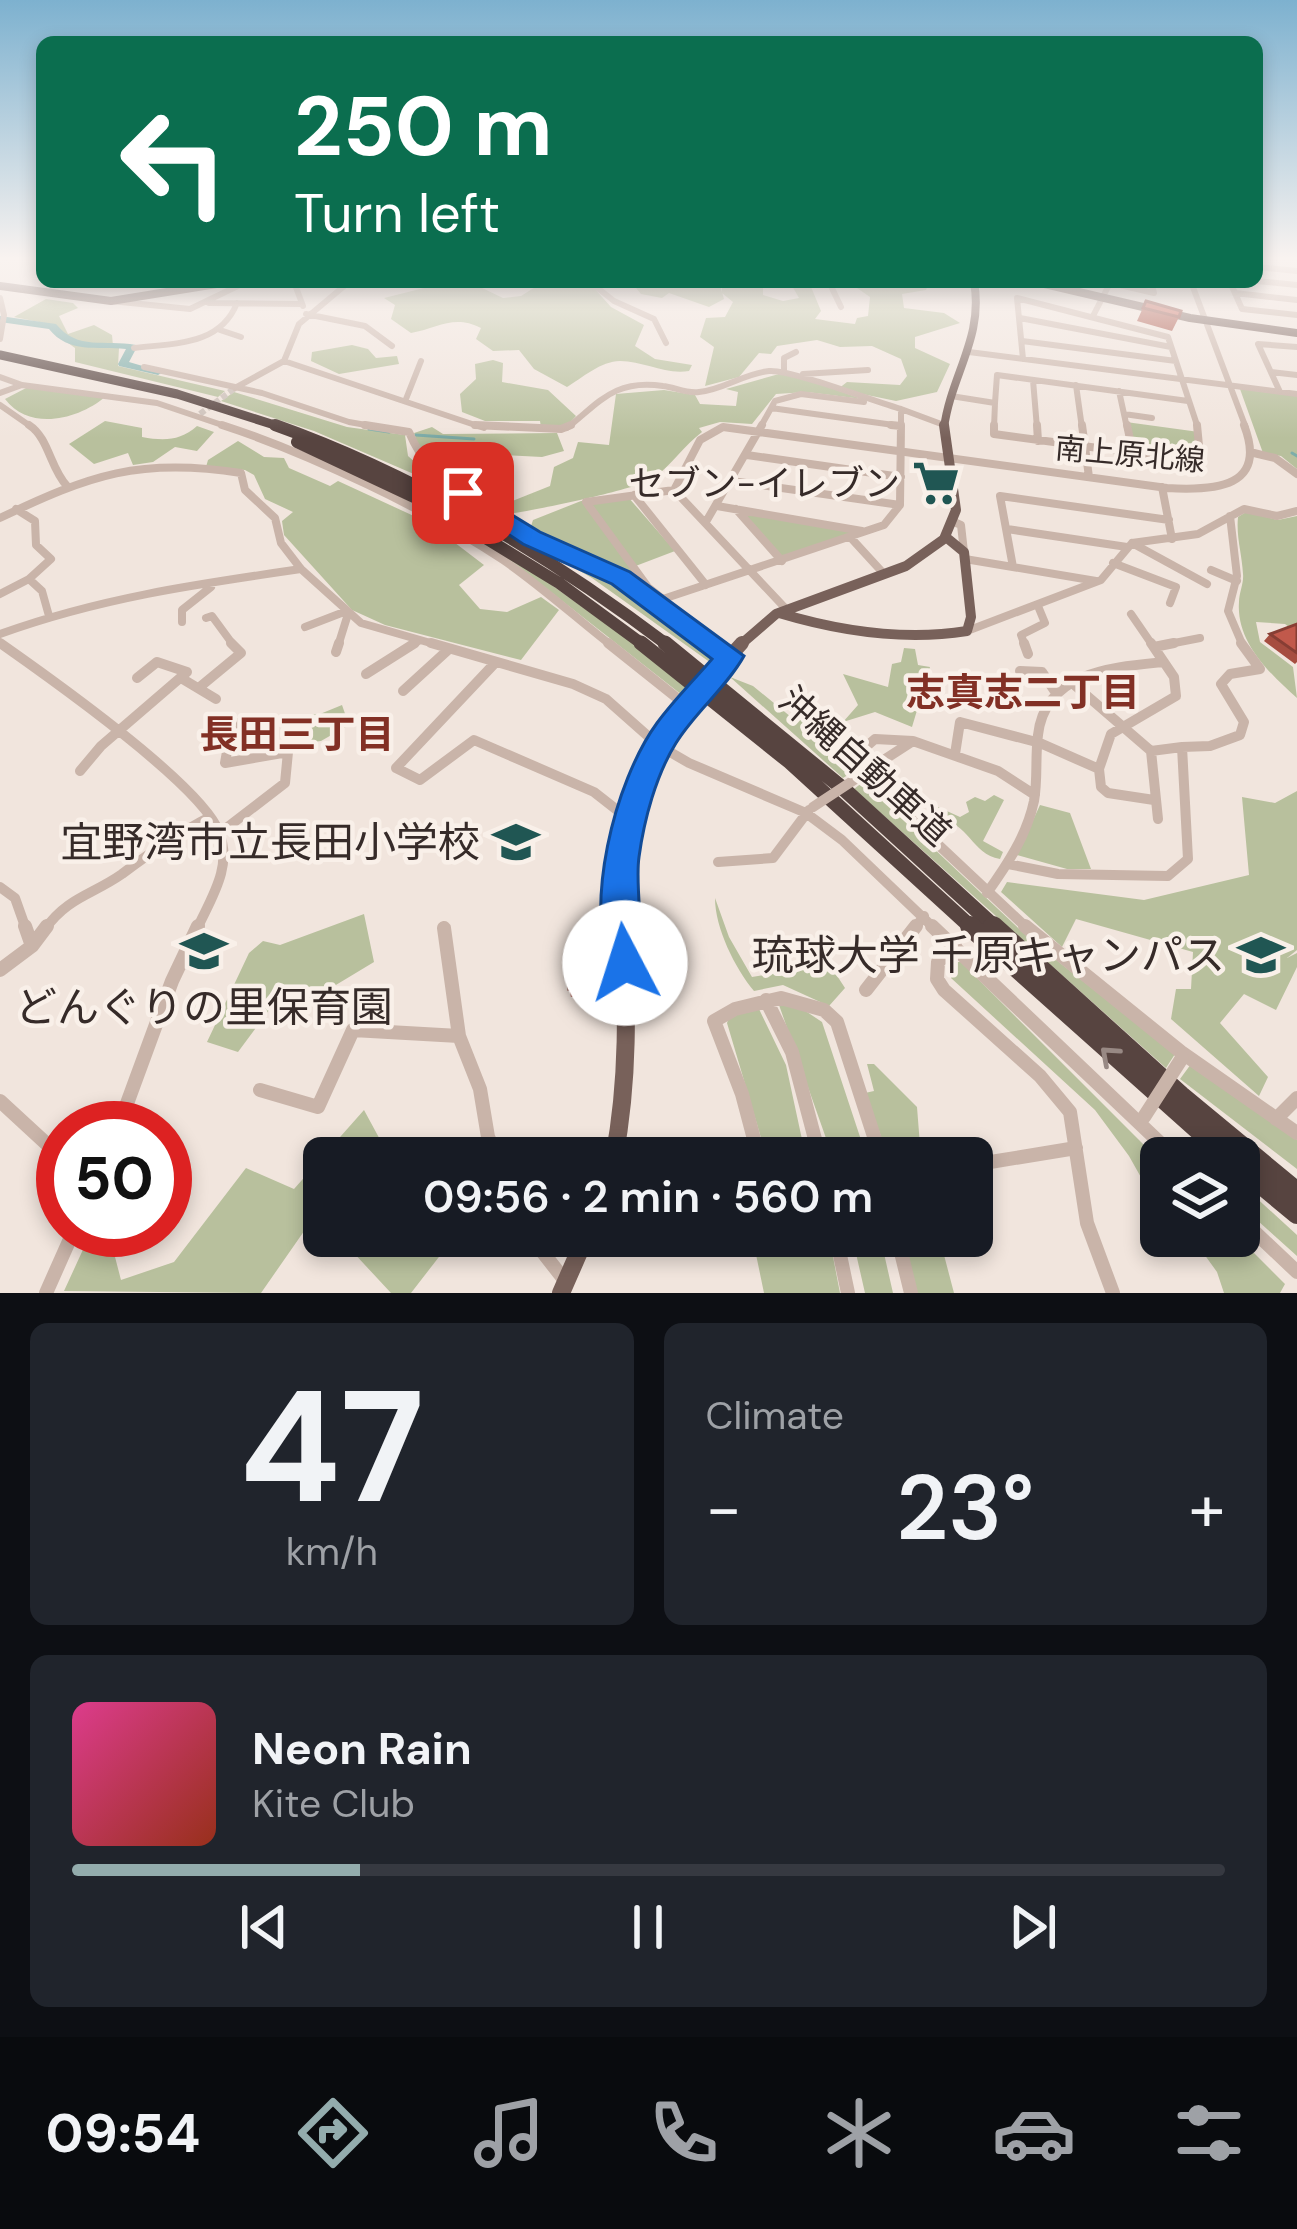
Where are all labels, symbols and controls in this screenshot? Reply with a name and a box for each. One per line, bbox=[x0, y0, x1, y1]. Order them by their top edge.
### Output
text: 250 m bbox=[294, 72, 553, 181]
icon: left bbox=[96, 84, 252, 240]
text: Turn left bbox=[294, 178, 500, 249]
street label: 南上原北線 bbox=[1054, 428, 1206, 480]
pin bbox=[412, 442, 514, 544]
supermarket icon: セブン-イレブン bbox=[911, 458, 961, 508]
icon: arrive bbox=[430, 460, 496, 526]
place label: セブン-イレブン bbox=[629, 460, 900, 507]
district label: 志真志二丁目 bbox=[906, 667, 1140, 718]
street label: 沖縄自動車道 bbox=[769, 676, 961, 856]
district label: 長田三丁目 bbox=[199, 709, 395, 760]
place label: 宜野湾市立長田小学校 bbox=[60, 815, 480, 870]
school or university icon: 宜野湾市立長田小学校 bbox=[491, 817, 541, 867]
position arrow bbox=[562, 900, 688, 1026]
school or university icon: どんぐりの里保育園 bbox=[179, 926, 229, 976]
place label: 琉球大学 千原キャンパス bbox=[752, 928, 1225, 983]
school or university icon: 琉球大学 千原キャンパス bbox=[1236, 930, 1286, 980]
place label: どんぐりの里保育園 bbox=[15, 980, 393, 1035]
one-way arrow bbox=[1101, 1048, 1123, 1069]
speed limit sign: 50 bbox=[36, 1101, 192, 1257]
map controls bbox=[1140, 1137, 1260, 1257]
button: layers bbox=[1140, 1137, 1260, 1257]
text: 09:56 · 2 min · 560 m bbox=[423, 1167, 873, 1226]
text: 47 bbox=[239, 1346, 424, 1549]
text: Climate bbox=[706, 1390, 844, 1441]
text: 23° bbox=[896, 1450, 1034, 1567]
text: − bbox=[706, 1466, 742, 1551]
text: + bbox=[1189, 1466, 1225, 1551]
text: km/h bbox=[286, 1526, 378, 1577]
text: Neon Rain bbox=[252, 1719, 472, 1778]
text: Kite Club bbox=[252, 1778, 415, 1829]
icon: previous bbox=[231, 1894, 297, 1960]
icon: pause bbox=[615, 1894, 681, 1960]
icon: next bbox=[1000, 1894, 1066, 1960]
icon: directions bbox=[291, 2091, 375, 2175]
icon: music bbox=[467, 2091, 551, 2175]
icon: phone bbox=[642, 2091, 726, 2175]
icon: climate bbox=[817, 2091, 901, 2175]
icon: car bbox=[992, 2091, 1076, 2175]
icon: filters bbox=[1167, 2091, 1251, 2175]
text: 09:54 bbox=[46, 2098, 200, 2169]

